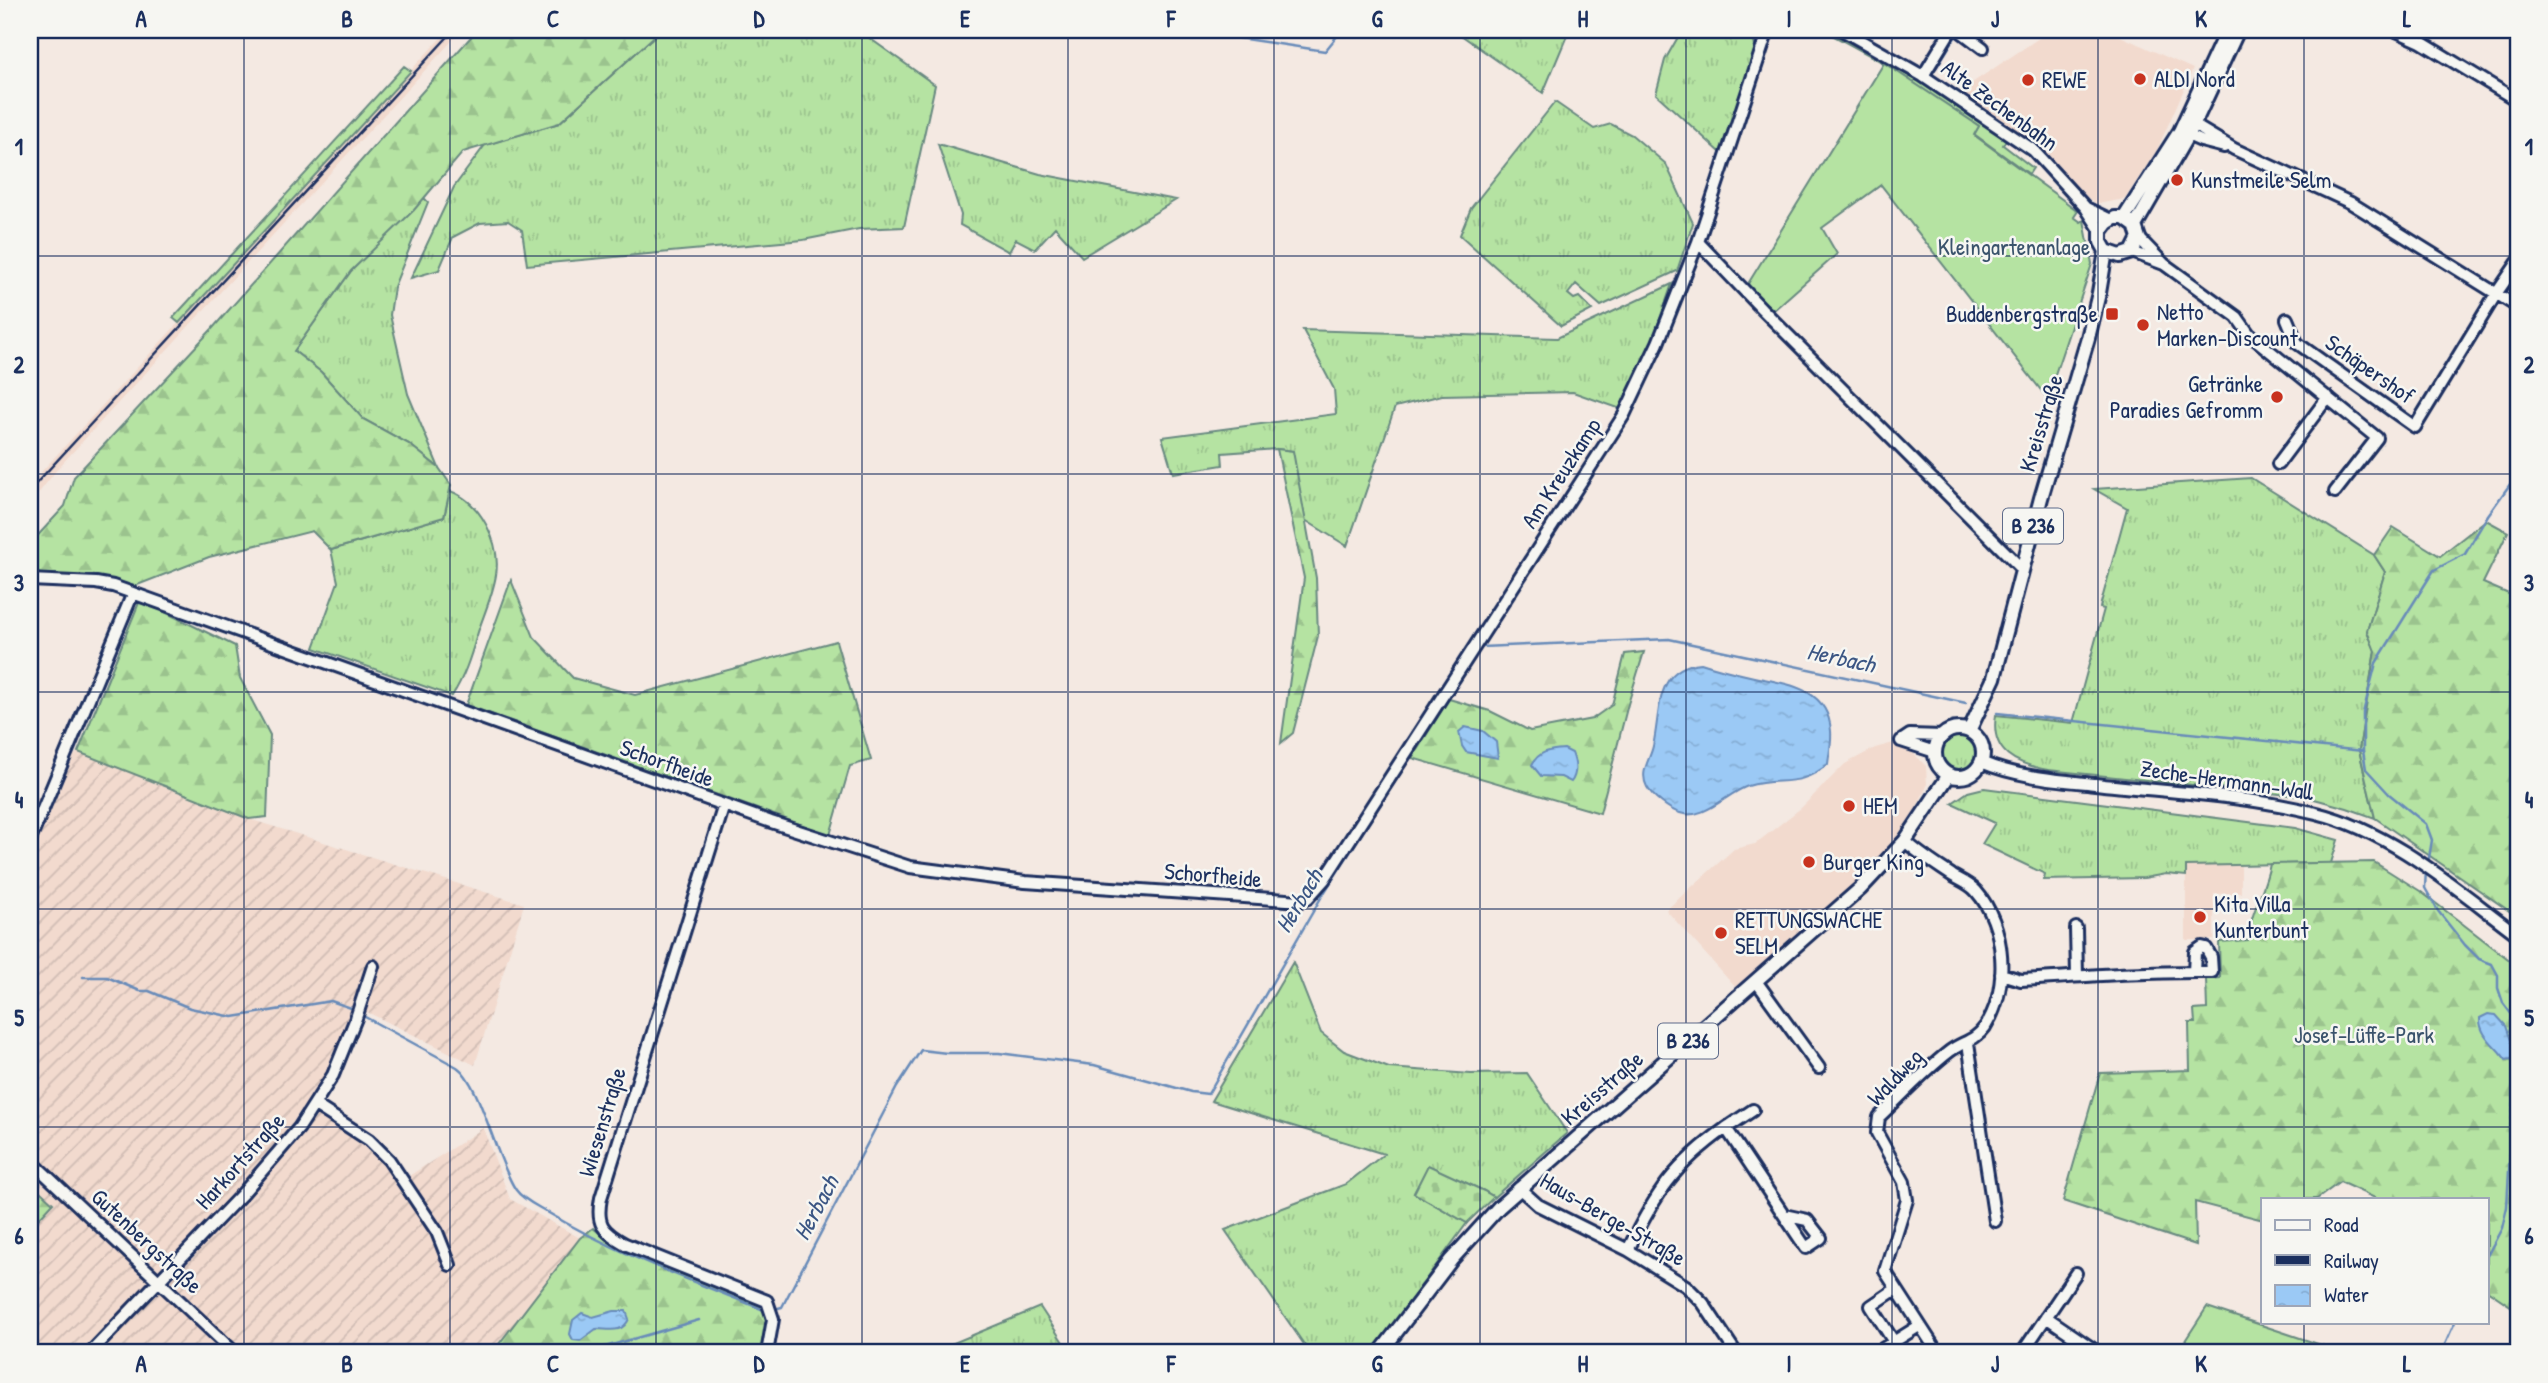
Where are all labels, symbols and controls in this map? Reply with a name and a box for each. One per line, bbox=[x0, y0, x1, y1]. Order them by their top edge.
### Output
text: A bbox=[135, 3, 147, 34]
text: B bbox=[341, 3, 353, 34]
text: C bbox=[547, 3, 559, 34]
text: D bbox=[754, 3, 766, 34]
text: E bbox=[960, 3, 971, 34]
text: F bbox=[1166, 3, 1177, 34]
text: G bbox=[1371, 3, 1383, 34]
text: H bbox=[1578, 3, 1589, 34]
text: I bbox=[1786, 3, 1792, 34]
text: J bbox=[1991, 3, 2000, 34]
text: K bbox=[2195, 3, 2208, 34]
text: L bbox=[2403, 3, 2412, 34]
street label: Alte Zechenbahn bbox=[1936, 52, 2065, 157]
place label: ALDI Nord bbox=[2154, 63, 2235, 94]
place label: REWE bbox=[2042, 64, 2087, 95]
marker: ALDI Nord bbox=[2132, 71, 2148, 87]
marker: REWE bbox=[2020, 72, 2036, 88]
text: 1 bbox=[15, 131, 23, 162]
text: 1 bbox=[2525, 131, 2533, 162]
place label: Kunstmeile Selm bbox=[2191, 164, 2331, 195]
marker: Kunstmeile Selm bbox=[2169, 172, 2185, 188]
park label: Kleingartenanlage bbox=[1938, 231, 2090, 262]
place label: Netto Marken-Discount bbox=[2157, 296, 2299, 353]
place label: Buddenbergstraße bbox=[1946, 298, 2098, 329]
marker: Buddenbergstraße bbox=[2104, 306, 2120, 322]
marker: Netto Marken-Discount bbox=[2135, 317, 2151, 333]
street label: Schäpershof bbox=[2320, 327, 2422, 411]
text: 2 bbox=[14, 349, 25, 380]
text: 2 bbox=[2524, 349, 2535, 380]
place label: Getränke Paradies Gefromm bbox=[2110, 368, 2263, 425]
street label: Kreisstraße bbox=[2011, 370, 2070, 475]
marker: Getränke Paradies Gefromm bbox=[2269, 389, 2285, 405]
street label: Am Kreuzkamp bbox=[1513, 412, 1608, 534]
road number: B 236 bbox=[2003, 508, 2063, 544]
text: 3 bbox=[14, 567, 24, 598]
text: 3 bbox=[2524, 567, 2534, 598]
water label: Herbach bbox=[1804, 634, 1880, 680]
street label: Schorfheide bbox=[616, 731, 718, 794]
street label: Zeche-Hermann-Wall bbox=[2139, 752, 2317, 807]
text: 4 bbox=[15, 784, 24, 815]
text: 4 bbox=[2525, 784, 2534, 815]
place label: HEM bbox=[1863, 790, 1898, 821]
marker: HEM bbox=[1841, 798, 1857, 814]
place label: Burger King bbox=[1823, 846, 1924, 877]
marker: Burger King bbox=[1801, 854, 1817, 870]
street label: Schorfheide bbox=[1163, 855, 1263, 894]
water label: Herbach bbox=[1267, 861, 1331, 938]
place label: Kita Villa Kunterbunt bbox=[2214, 888, 2310, 945]
place label: RETTUNGSWACHE SELM bbox=[1735, 904, 1883, 961]
marker: Kita Villa Kunterbunt bbox=[2192, 909, 2208, 925]
marker: RETTUNGSWACHE SELM bbox=[1713, 925, 1729, 941]
text: 5 bbox=[14, 1002, 24, 1033]
text: 5 bbox=[2524, 1002, 2534, 1033]
park label: Josef-Lüffe-Park bbox=[2294, 1019, 2435, 1050]
road number: B 236 bbox=[1658, 1024, 1718, 1058]
street label: Waldweg bbox=[1860, 1041, 1930, 1112]
street label: Kreisstraße bbox=[1554, 1043, 1650, 1132]
street label: Wiesenstraße bbox=[570, 1063, 633, 1180]
street label: Harkortstraße bbox=[188, 1106, 291, 1216]
street label: Haus-Berge-Straße bbox=[1535, 1164, 1692, 1273]
water label: Herbach bbox=[785, 1168, 846, 1245]
street label: Gutenbergstraße bbox=[85, 1181, 210, 1300]
legend bbox=[2261, 1198, 2488, 1324]
text: Road bbox=[2324, 1210, 2358, 1239]
text: 6 bbox=[14, 1220, 24, 1251]
text: 6 bbox=[2524, 1220, 2534, 1251]
text: Railway bbox=[2324, 1246, 2379, 1275]
text: Water bbox=[2324, 1280, 2369, 1309]
text: A bbox=[135, 1348, 147, 1379]
text: B bbox=[341, 1348, 353, 1379]
text: C bbox=[547, 1348, 559, 1379]
text: D bbox=[754, 1348, 766, 1379]
text: E bbox=[960, 1348, 971, 1379]
text: F bbox=[1166, 1348, 1177, 1379]
text: G bbox=[1371, 1348, 1383, 1379]
text: H bbox=[1578, 1348, 1589, 1379]
text: I bbox=[1786, 1348, 1792, 1379]
text: J bbox=[1991, 1348, 2000, 1379]
text: K bbox=[2195, 1348, 2208, 1379]
text: L bbox=[2403, 1348, 2412, 1379]

